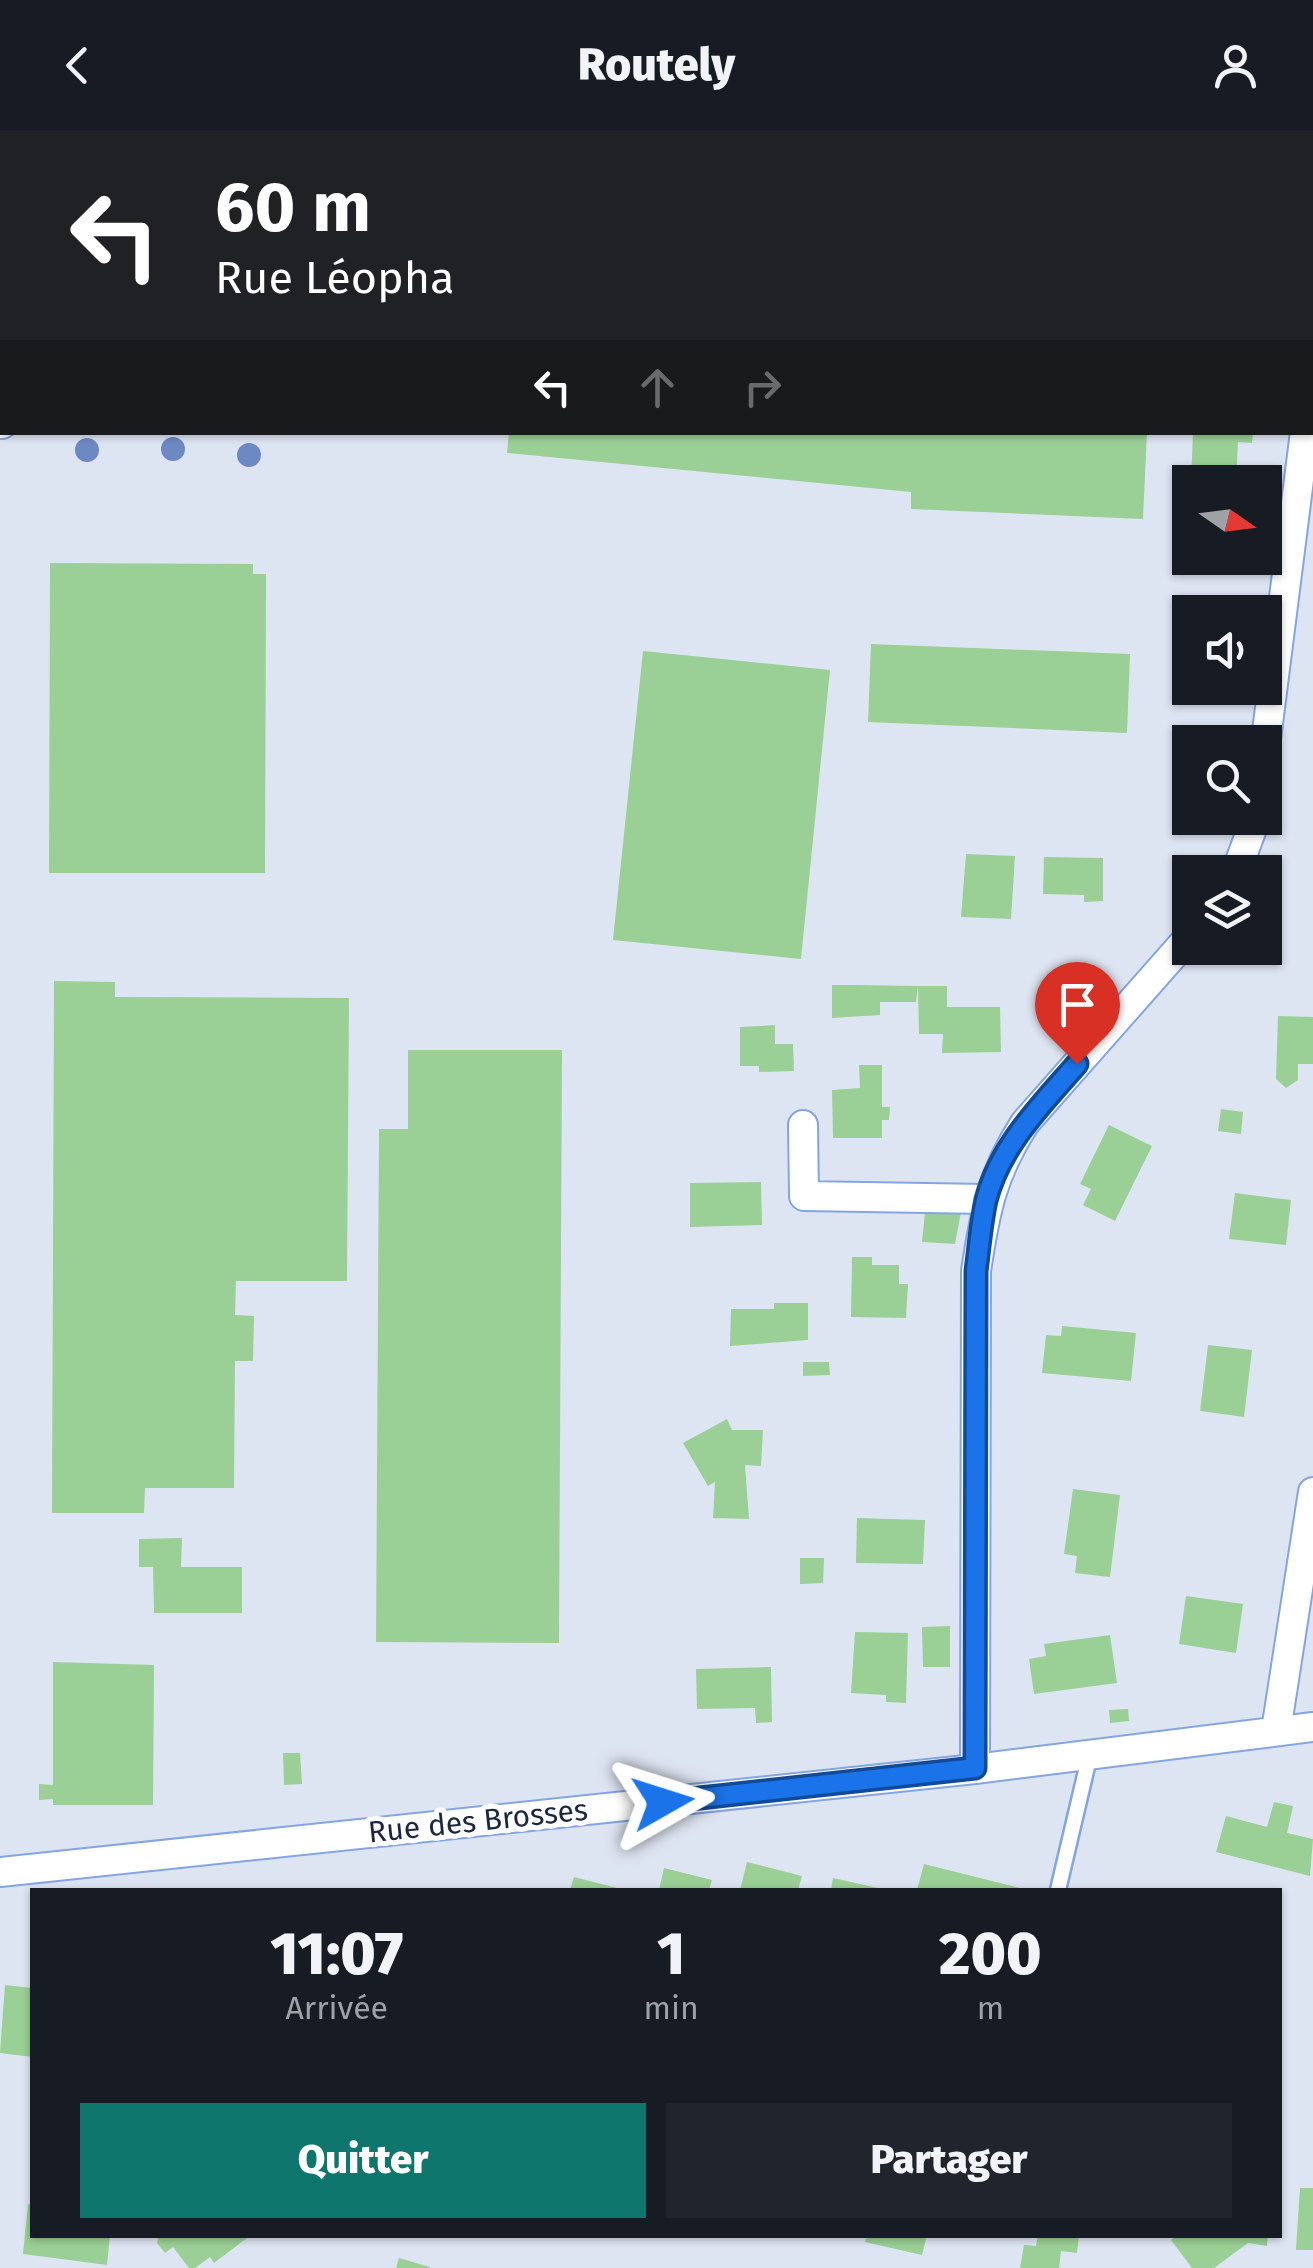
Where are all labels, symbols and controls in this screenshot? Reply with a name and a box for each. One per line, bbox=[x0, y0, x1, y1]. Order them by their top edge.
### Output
icon: back bbox=[50, 38, 105, 93]
text: Routely bbox=[578, 38, 735, 92]
icon: person bbox=[1208, 38, 1263, 93]
text: 60 m bbox=[215, 166, 371, 250]
icon: left bbox=[50, 170, 180, 300]
text: Rue Léopha bbox=[215, 251, 455, 305]
icon: left bbox=[525, 360, 580, 415]
icon: ahead bbox=[630, 360, 685, 415]
icon: right bbox=[735, 360, 790, 415]
north arrow bbox=[1172, 465, 1282, 575]
map controls bbox=[1172, 465, 1282, 965]
button: sound bbox=[1172, 595, 1282, 705]
button: search bbox=[1172, 725, 1282, 835]
button: layers bbox=[1172, 855, 1282, 965]
pin bbox=[1035, 962, 1120, 1065]
icon: arrive bbox=[1050, 977, 1105, 1032]
position arrow bbox=[611, 1750, 715, 1854]
street label: Rue des Brosses bbox=[366, 1792, 590, 1850]
text: 11:07 bbox=[270, 1918, 403, 1990]
text: 1 bbox=[657, 1918, 685, 1990]
text: 200 bbox=[939, 1918, 1042, 1990]
text: Arrivée bbox=[285, 1989, 388, 2027]
text: min bbox=[644, 1989, 699, 2027]
text: m bbox=[977, 1989, 1004, 2027]
button: Quitter bbox=[80, 2103, 646, 2218]
button: Partager bbox=[666, 2103, 1232, 2218]

